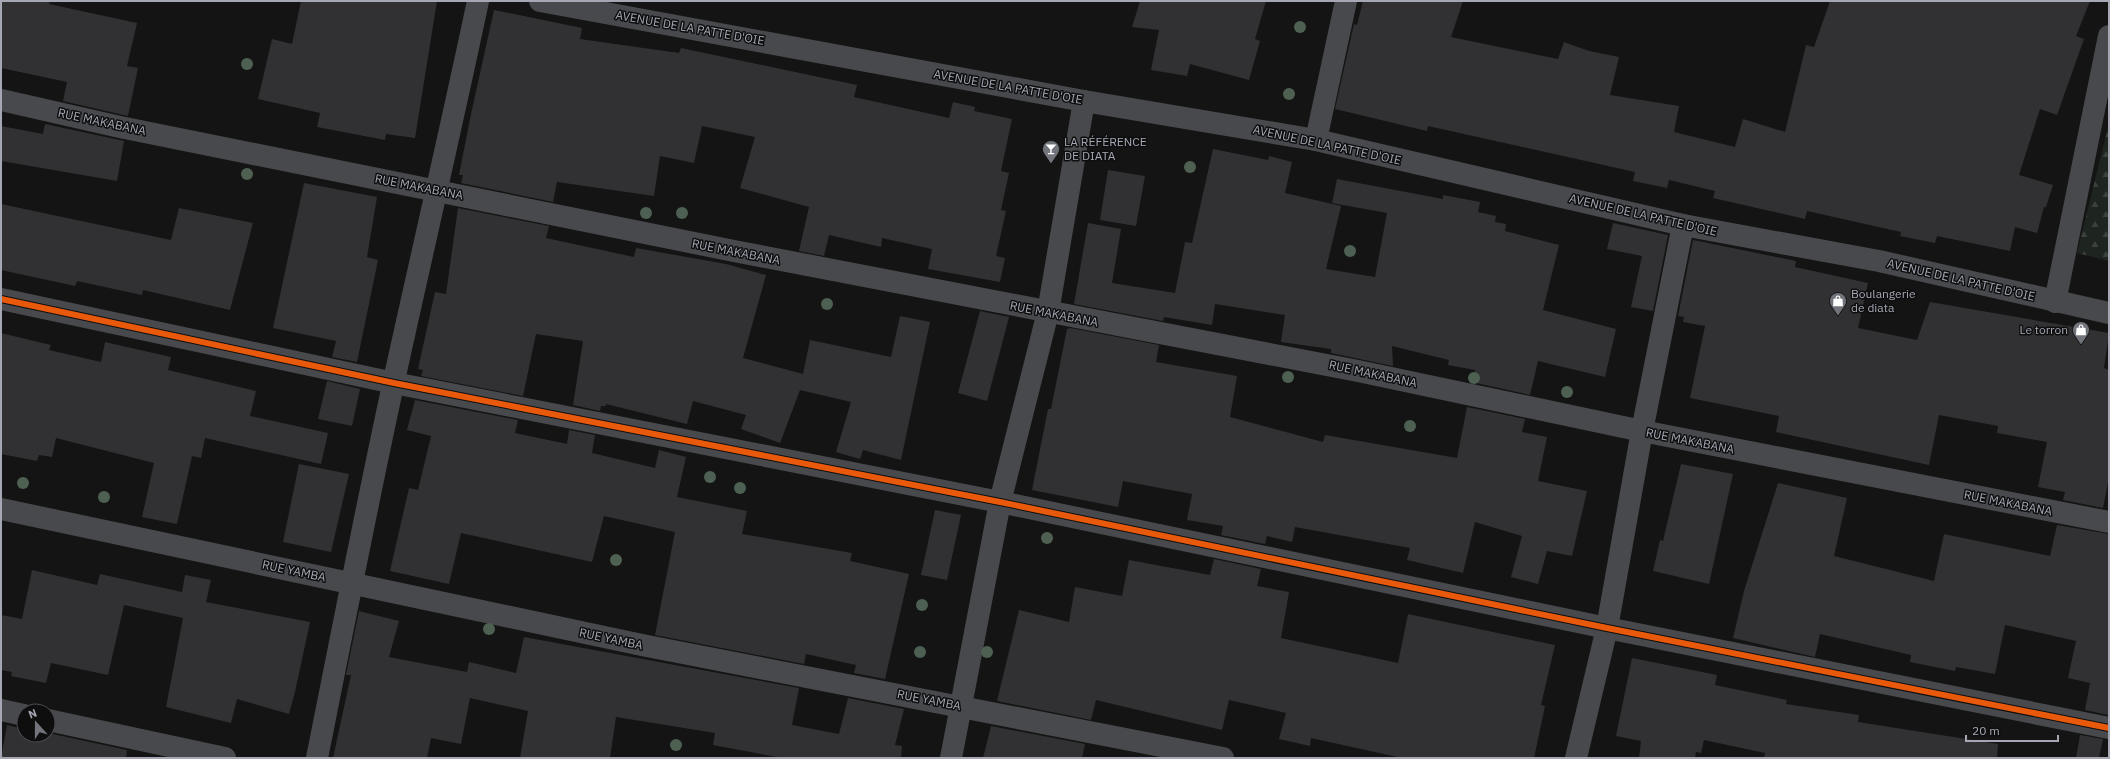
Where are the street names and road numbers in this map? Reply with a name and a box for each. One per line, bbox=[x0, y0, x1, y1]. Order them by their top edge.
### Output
street label: AVENUE DE LA PATTE D'OIE bbox=[614, 7, 766, 48]
street label: AVENUE DE LA PATTE D'OIE bbox=[932, 66, 1084, 107]
street label: RUE MAKABANA bbox=[57, 105, 148, 138]
street label: AVENUE DE LA PATTE D'OIE bbox=[1252, 121, 1403, 168]
street label: RUE MAKABANA bbox=[374, 171, 465, 202]
street label: AVENUE DE LA PATTE D'OIE bbox=[1568, 190, 1718, 239]
street label: RUE MAKABANA bbox=[691, 236, 782, 267]
street label: AVENUE DE LA PATTE D'OIE bbox=[1886, 255, 2036, 304]
street label: RUE MAKABANA bbox=[1009, 298, 1100, 329]
street label: RUE MAKABANA bbox=[1328, 357, 1419, 390]
street label: RUE MAKABANA bbox=[1645, 425, 1736, 456]
street label: RUE MAKABANA bbox=[1963, 487, 2054, 518]
street label: RUE YAMBA bbox=[261, 556, 328, 585]
street label: RUE YAMBA bbox=[578, 624, 645, 653]
street label: RUE YAMBA bbox=[896, 686, 963, 713]

